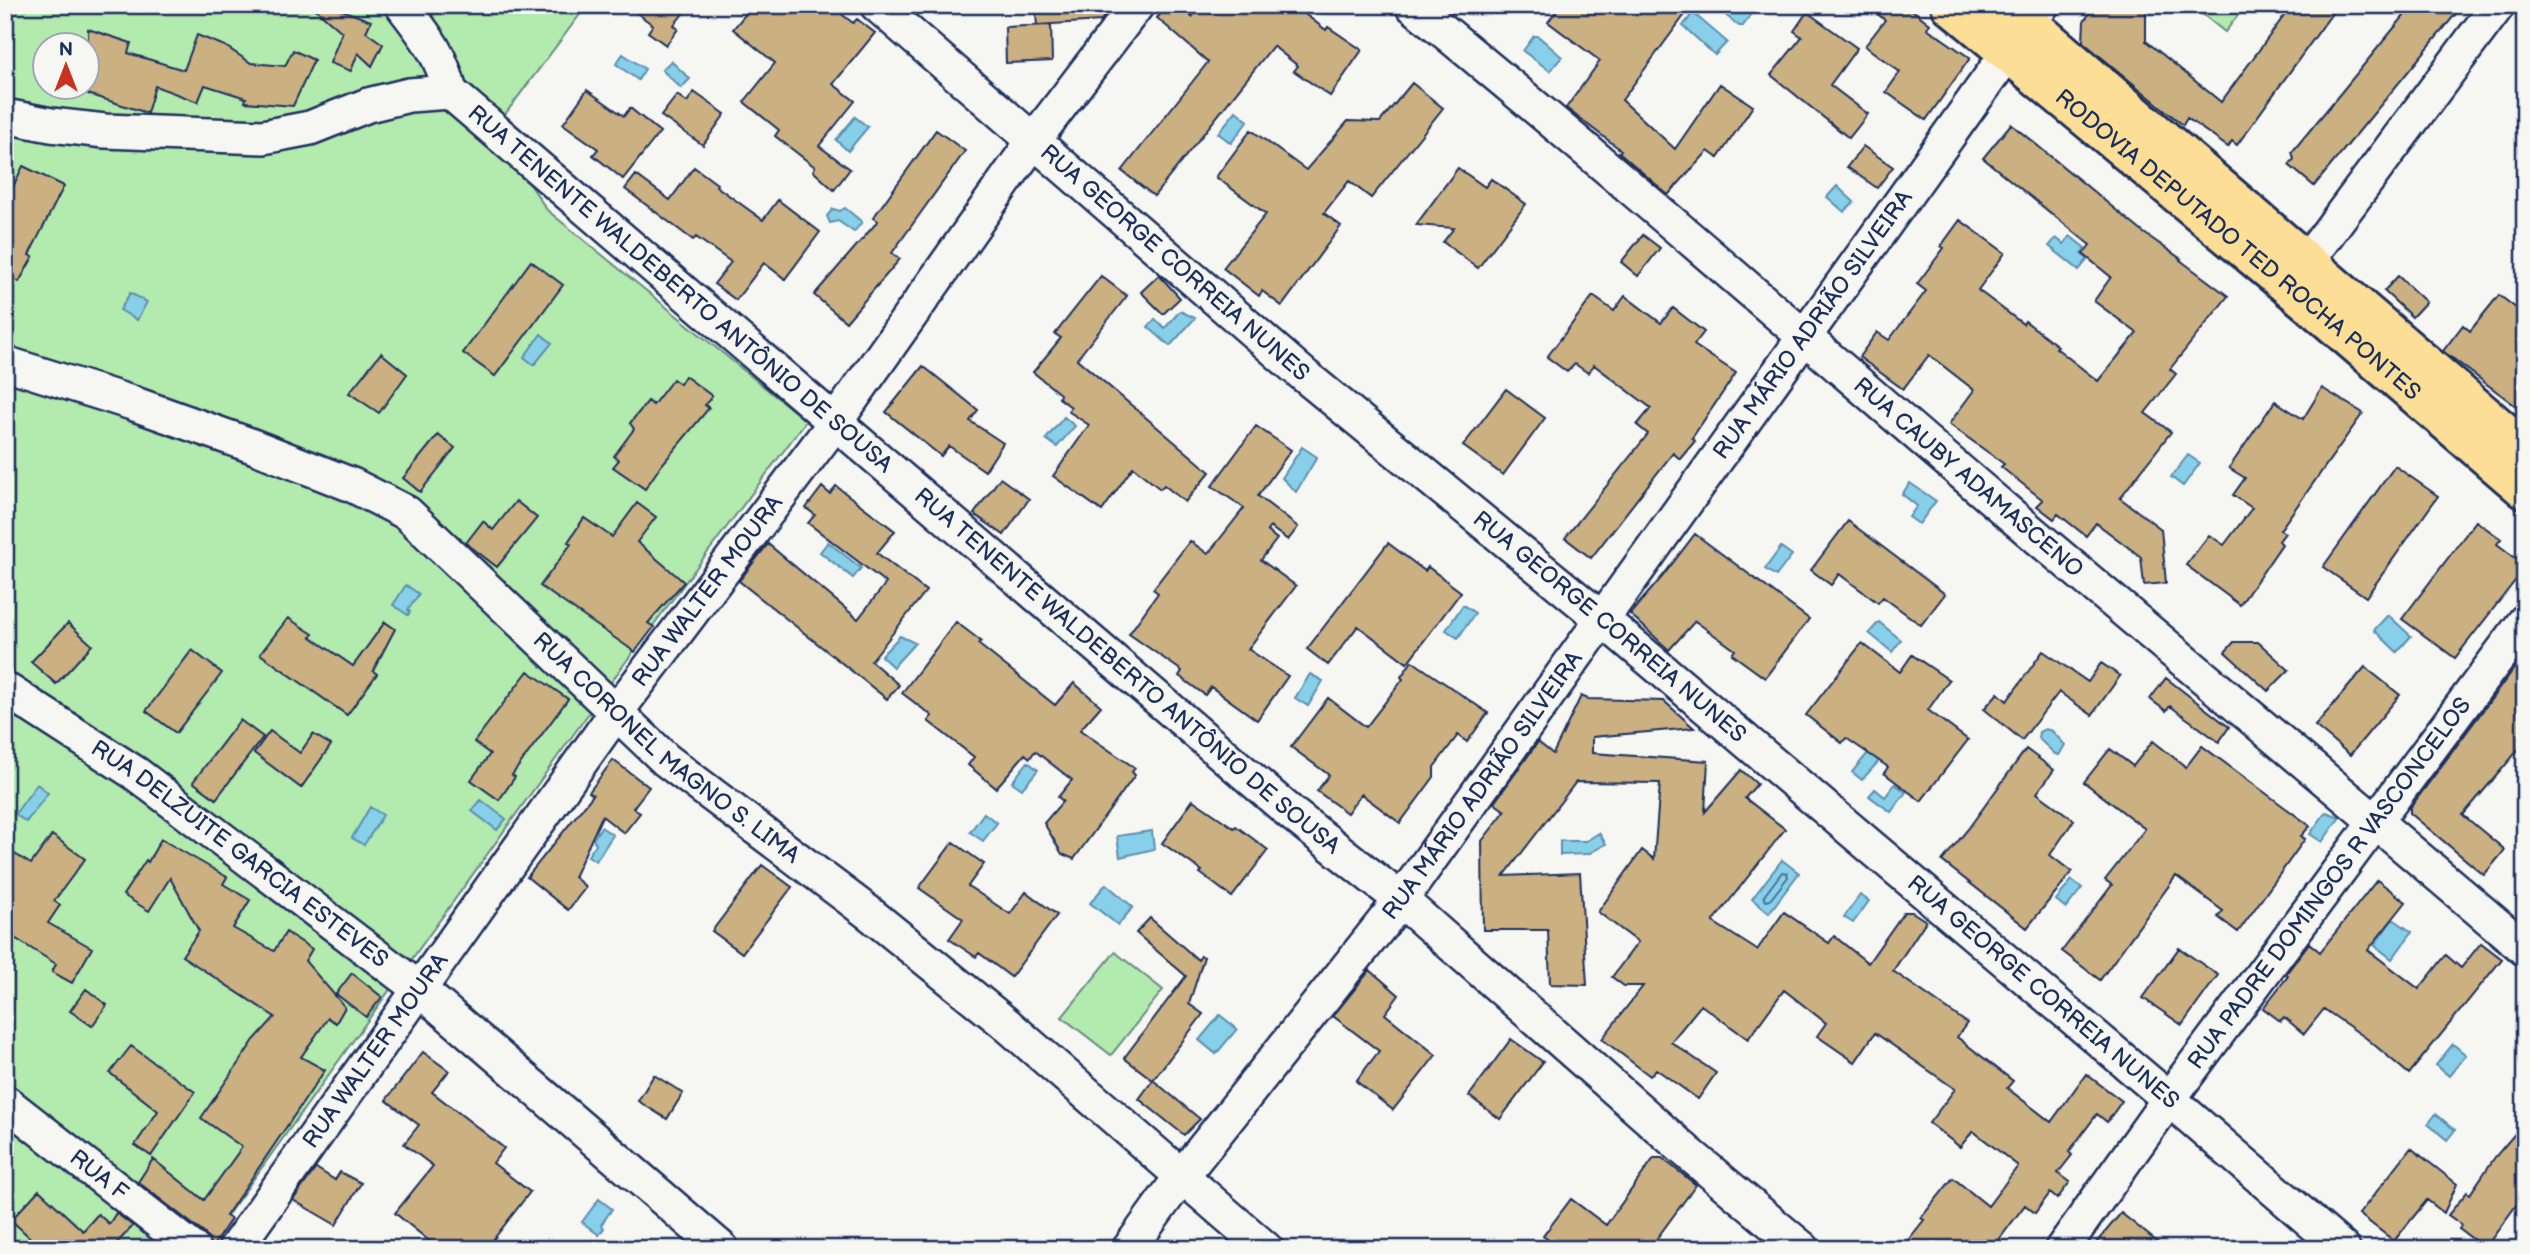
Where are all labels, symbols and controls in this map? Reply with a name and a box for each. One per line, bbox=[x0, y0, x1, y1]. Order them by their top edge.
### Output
north arrow bbox=[32, 32, 102, 102]
text: N bbox=[59, 39, 73, 62]
street label: RODOVIA DEPUTADO TED ROCHA PONTES bbox=[2049, 83, 2426, 407]
street label: RUA TENENTE WALDEBERTO ANTÔNIO DE SOUSA bbox=[462, 99, 899, 480]
street label: RUA GEORGE CORREIA NUNES bbox=[1034, 139, 1315, 387]
street label: RUA MÁRIO ADRIÃO SILVEIRA bbox=[1707, 184, 1919, 465]
street label: RUA CAUBY ADAMASCENO bbox=[1848, 372, 2089, 584]
street label: RUA TENENTE WALDEBERTO ANTÔNIO DE SOUSA bbox=[908, 482, 1346, 861]
street label: RUA WALTER MOURA bbox=[626, 489, 790, 692]
street label: RUA GEORGE CORREIA NUNES bbox=[1467, 505, 1752, 749]
street label: RUA CORONEL MAGNO S. LIMA bbox=[527, 627, 806, 870]
street label: RUA MÁRIO ADRIÃO SILVEIRA bbox=[1377, 645, 1589, 926]
street label: RUA PADRE DOMINGOS R VASCONCELOS bbox=[2182, 692, 2477, 1075]
street label: RUA DELZUITE GARCIA ESTEVES bbox=[86, 734, 393, 974]
street label: RUA GEORGE CORREIA NUNES bbox=[1901, 870, 2185, 1115]
street label: RUA WALTER MOURA bbox=[297, 947, 455, 1154]
street label: RUA F bbox=[64, 1144, 134, 1207]

